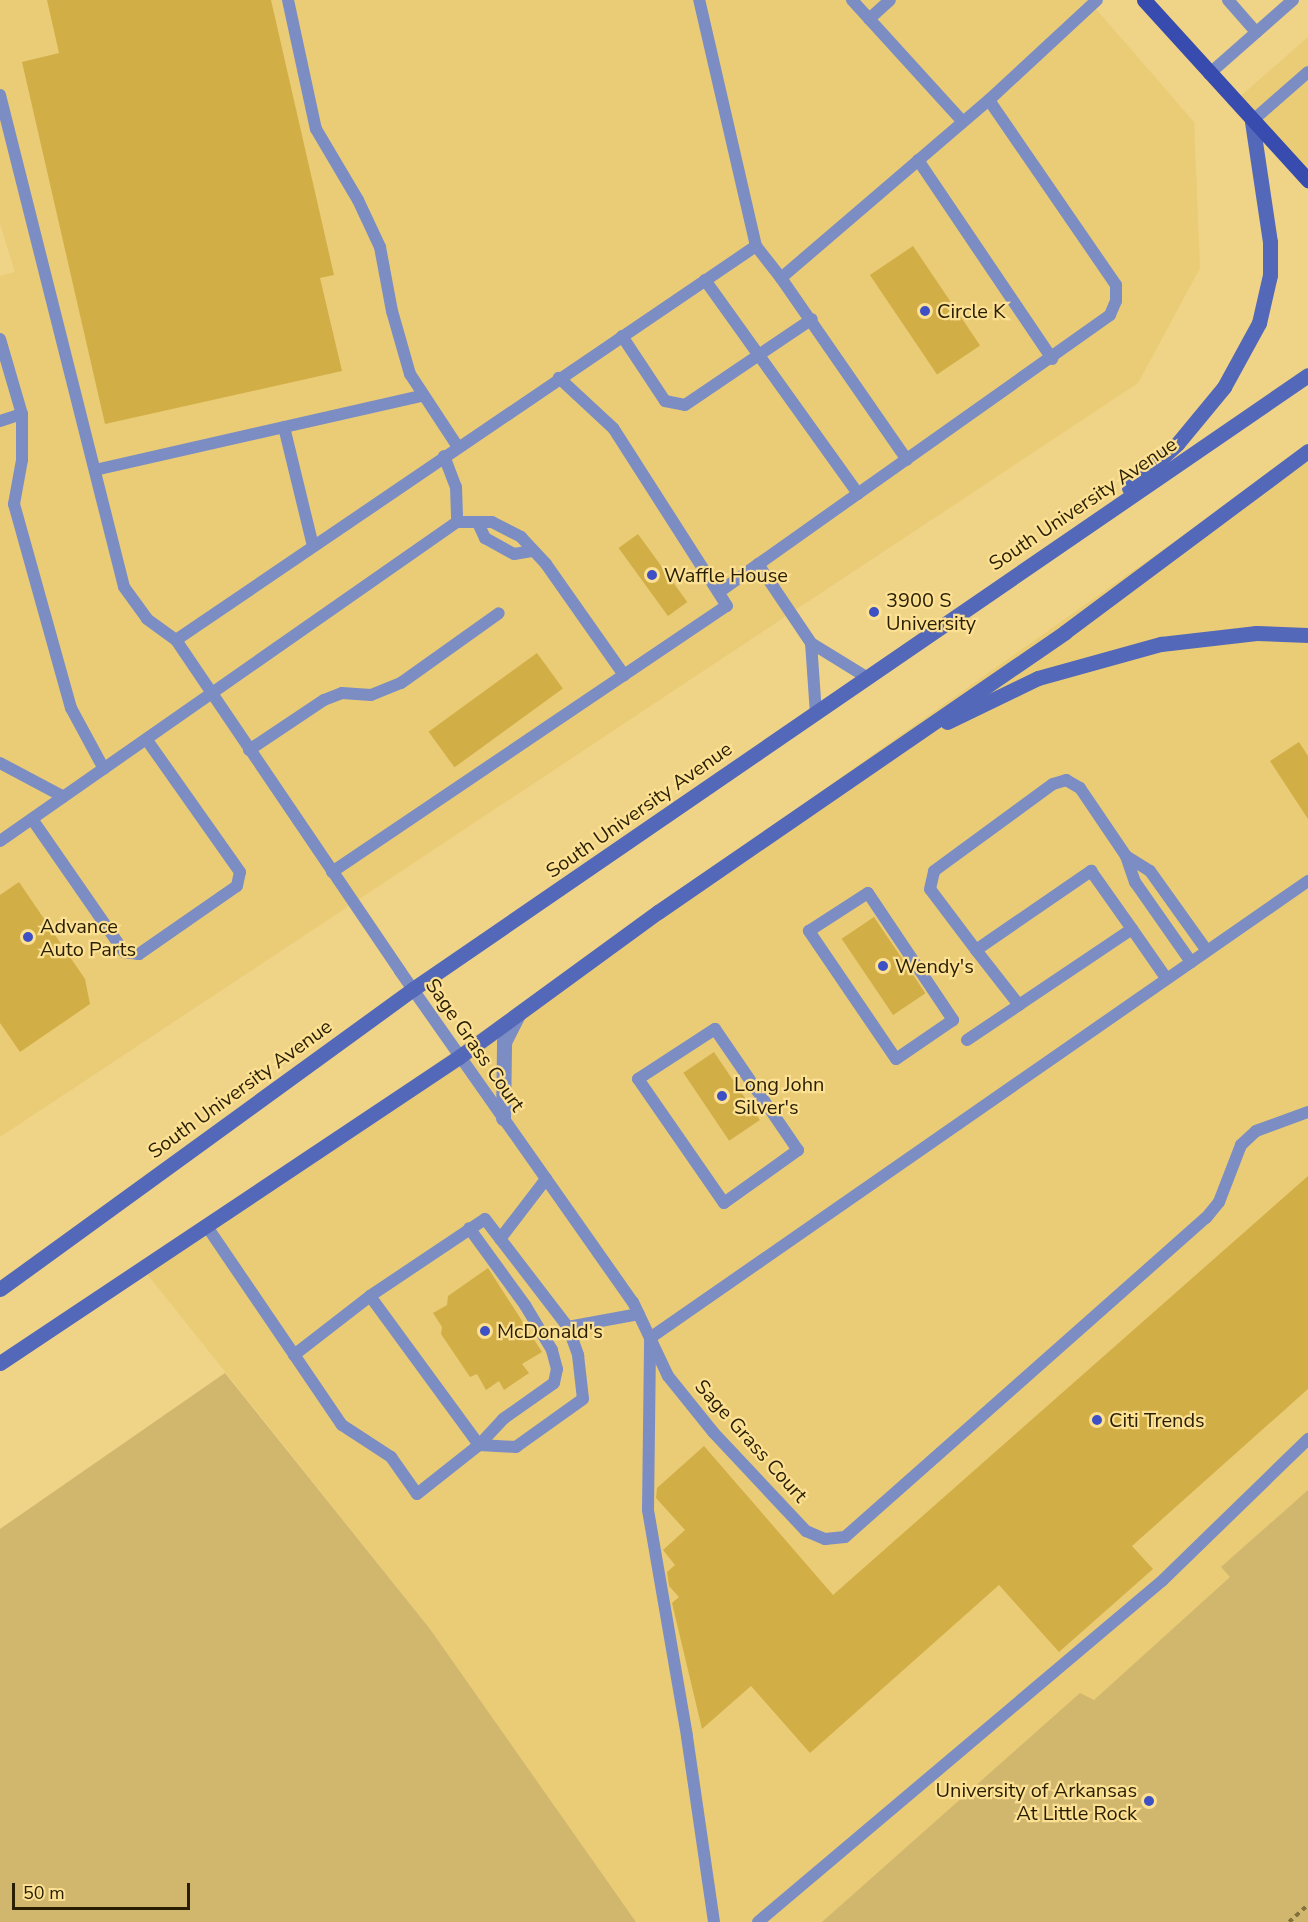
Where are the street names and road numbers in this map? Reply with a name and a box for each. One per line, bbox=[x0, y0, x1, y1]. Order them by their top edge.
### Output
street label: South University Avenue bbox=[985, 432, 1181, 576]
street label: South University Avenue bbox=[541, 737, 737, 883]
street label: Sage Grass Court bbox=[420, 974, 530, 1116]
street label: South University Avenue bbox=[143, 1014, 337, 1164]
street label: Sage Grass Court bbox=[690, 1375, 812, 1507]

